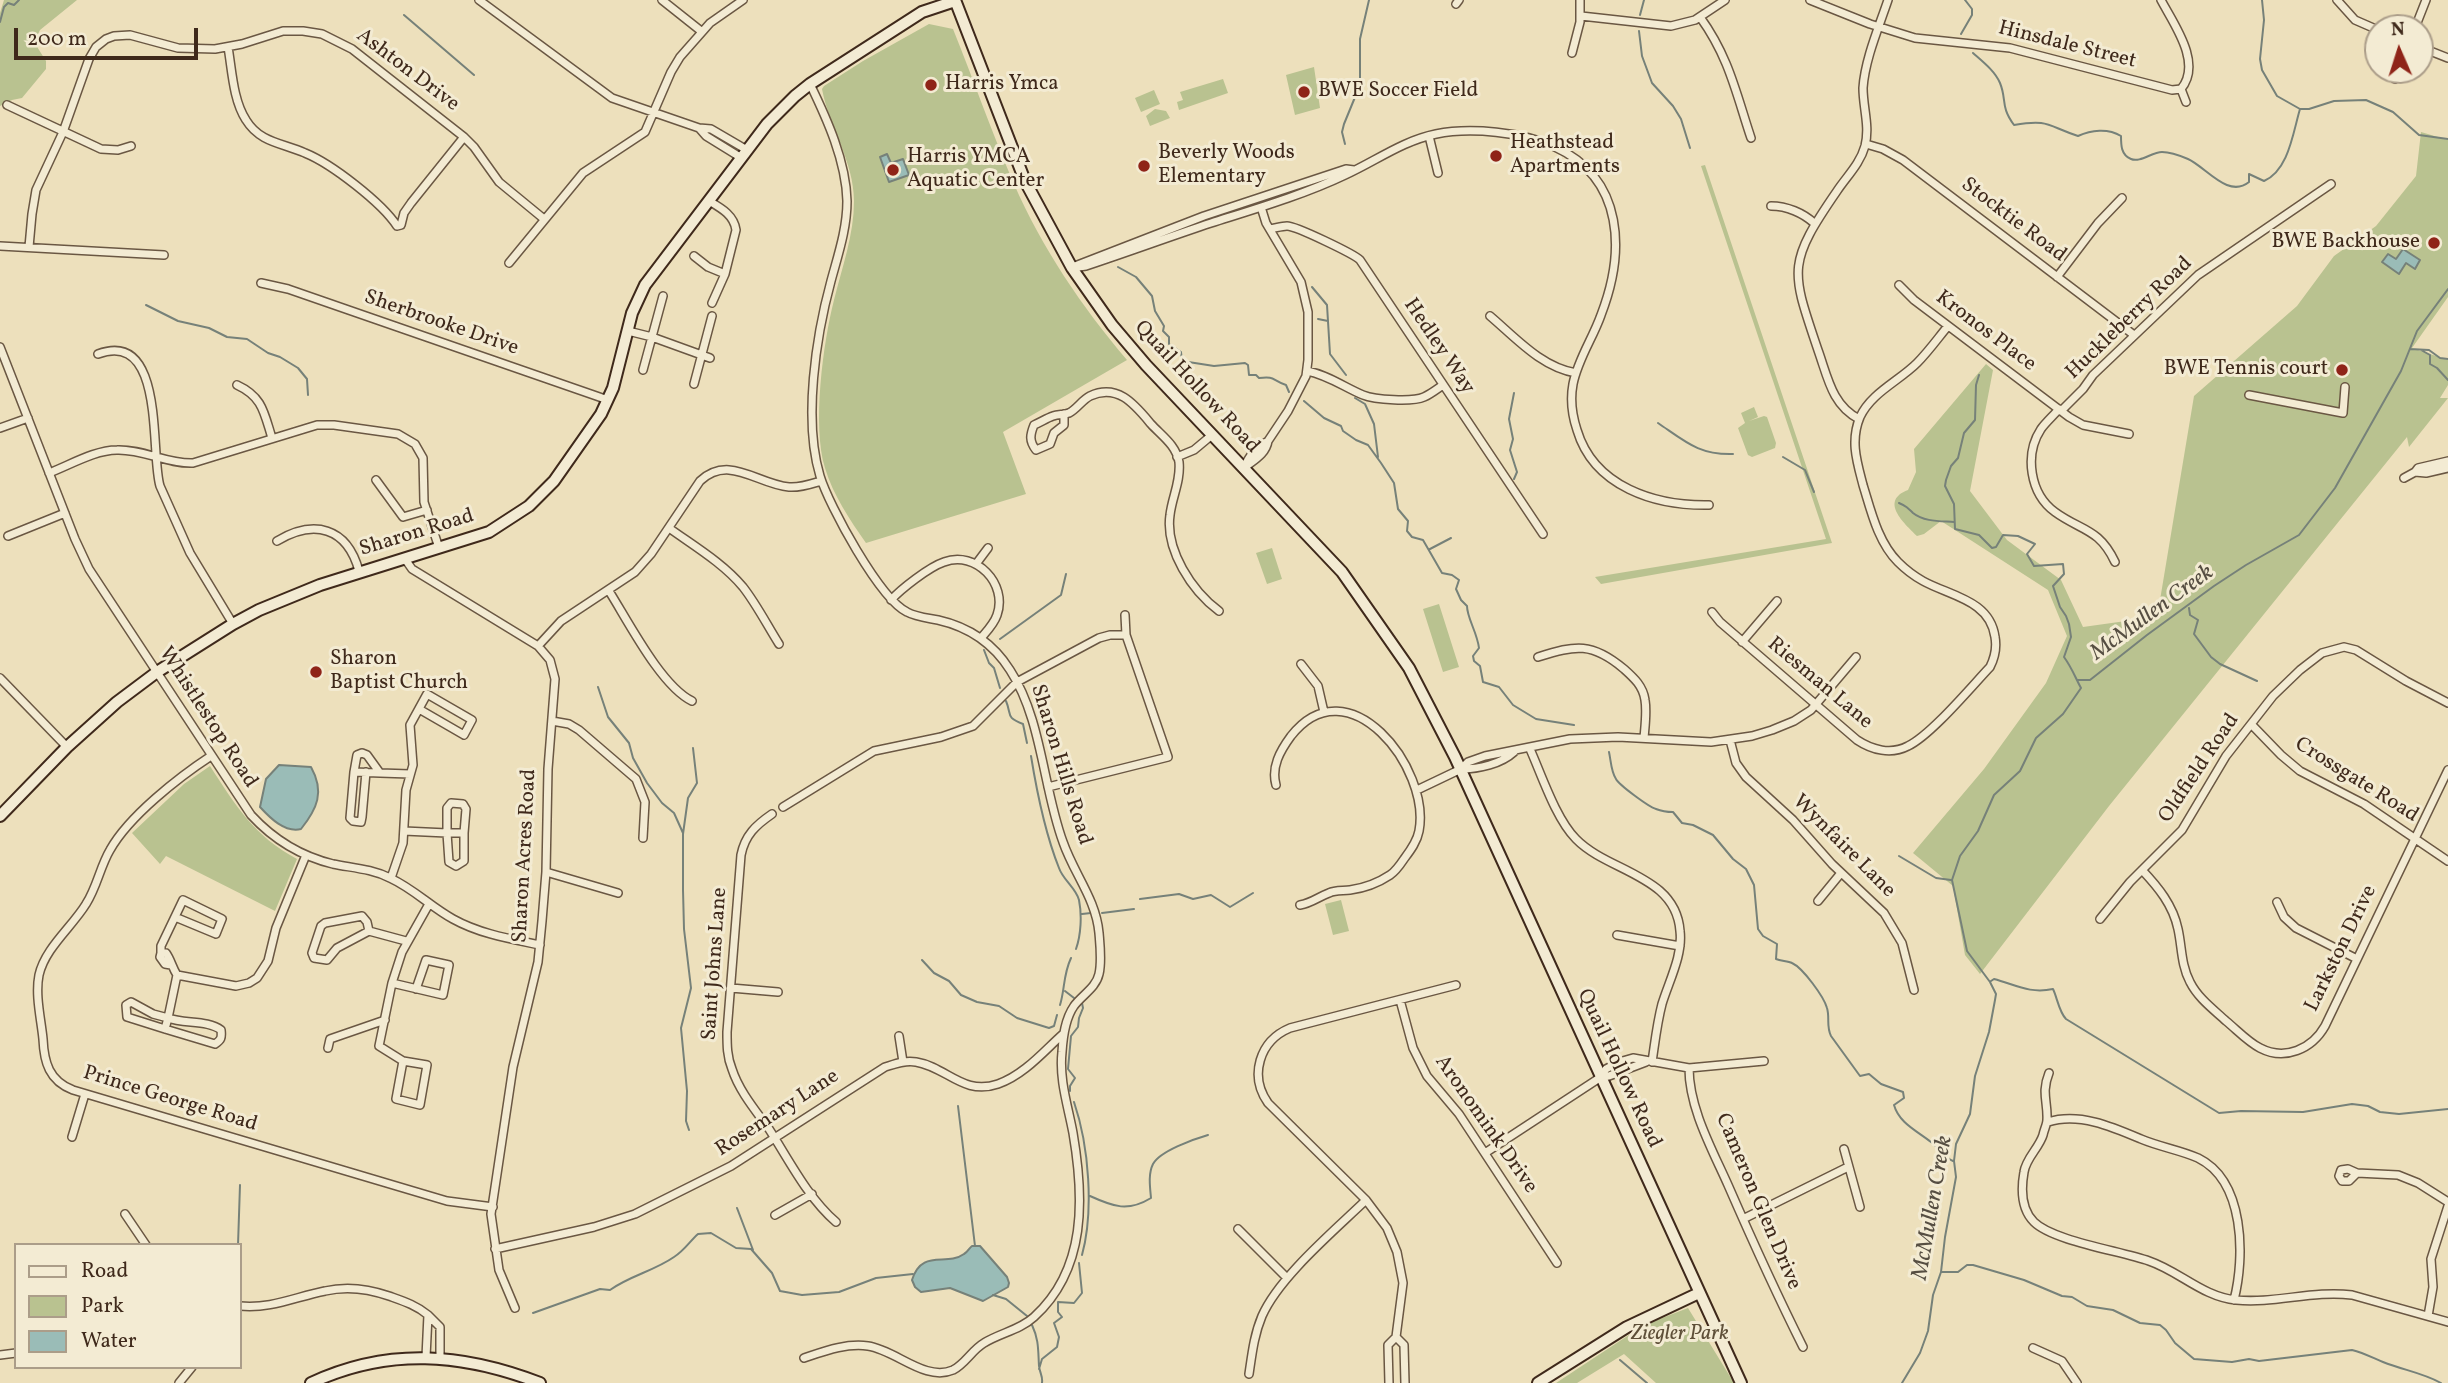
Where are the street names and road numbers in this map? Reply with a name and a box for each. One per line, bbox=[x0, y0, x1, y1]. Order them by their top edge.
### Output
street label: Hinsdale Street bbox=[1995, 17, 2139, 75]
street label: Ashton Drive bbox=[350, 24, 464, 118]
street label: Stocktie Road bbox=[1955, 173, 2071, 269]
street label: Huckleberry Road bbox=[2061, 252, 2199, 386]
street label: Sherbrooke Drive bbox=[360, 286, 522, 362]
street label: Kronos Place bbox=[1930, 286, 2040, 378]
street label: Hedley Way bbox=[1397, 294, 1479, 400]
street label: Quail Hollow Road bbox=[1128, 316, 1264, 460]
street label: Sharon Road bbox=[357, 505, 477, 563]
street label: Riesman Lane bbox=[1761, 633, 1877, 735]
street label: Whistlestop Road bbox=[152, 643, 262, 793]
street label: Sharon Hills Road bbox=[1024, 682, 1096, 848]
street label: Oldfield Road bbox=[2154, 710, 2246, 828]
street label: Crossgate Road bbox=[2289, 733, 2423, 829]
street label: Sharon Acres Road bbox=[509, 768, 543, 944]
street label: Wynfaire Lane bbox=[1786, 790, 1900, 904]
street label: Larkston Drive bbox=[2300, 882, 2384, 1016]
street label: Saint Johns Lane bbox=[698, 887, 734, 1041]
street label: Quail Hollow Road bbox=[1570, 985, 1666, 1153]
street label: Aronomink Drive bbox=[1428, 1051, 1542, 1199]
street label: Prince George Road bbox=[80, 1061, 260, 1139]
street label: Rosemary Lane bbox=[712, 1065, 844, 1163]
street label: Cameron Glen Drive bbox=[1708, 1110, 1806, 1294]

